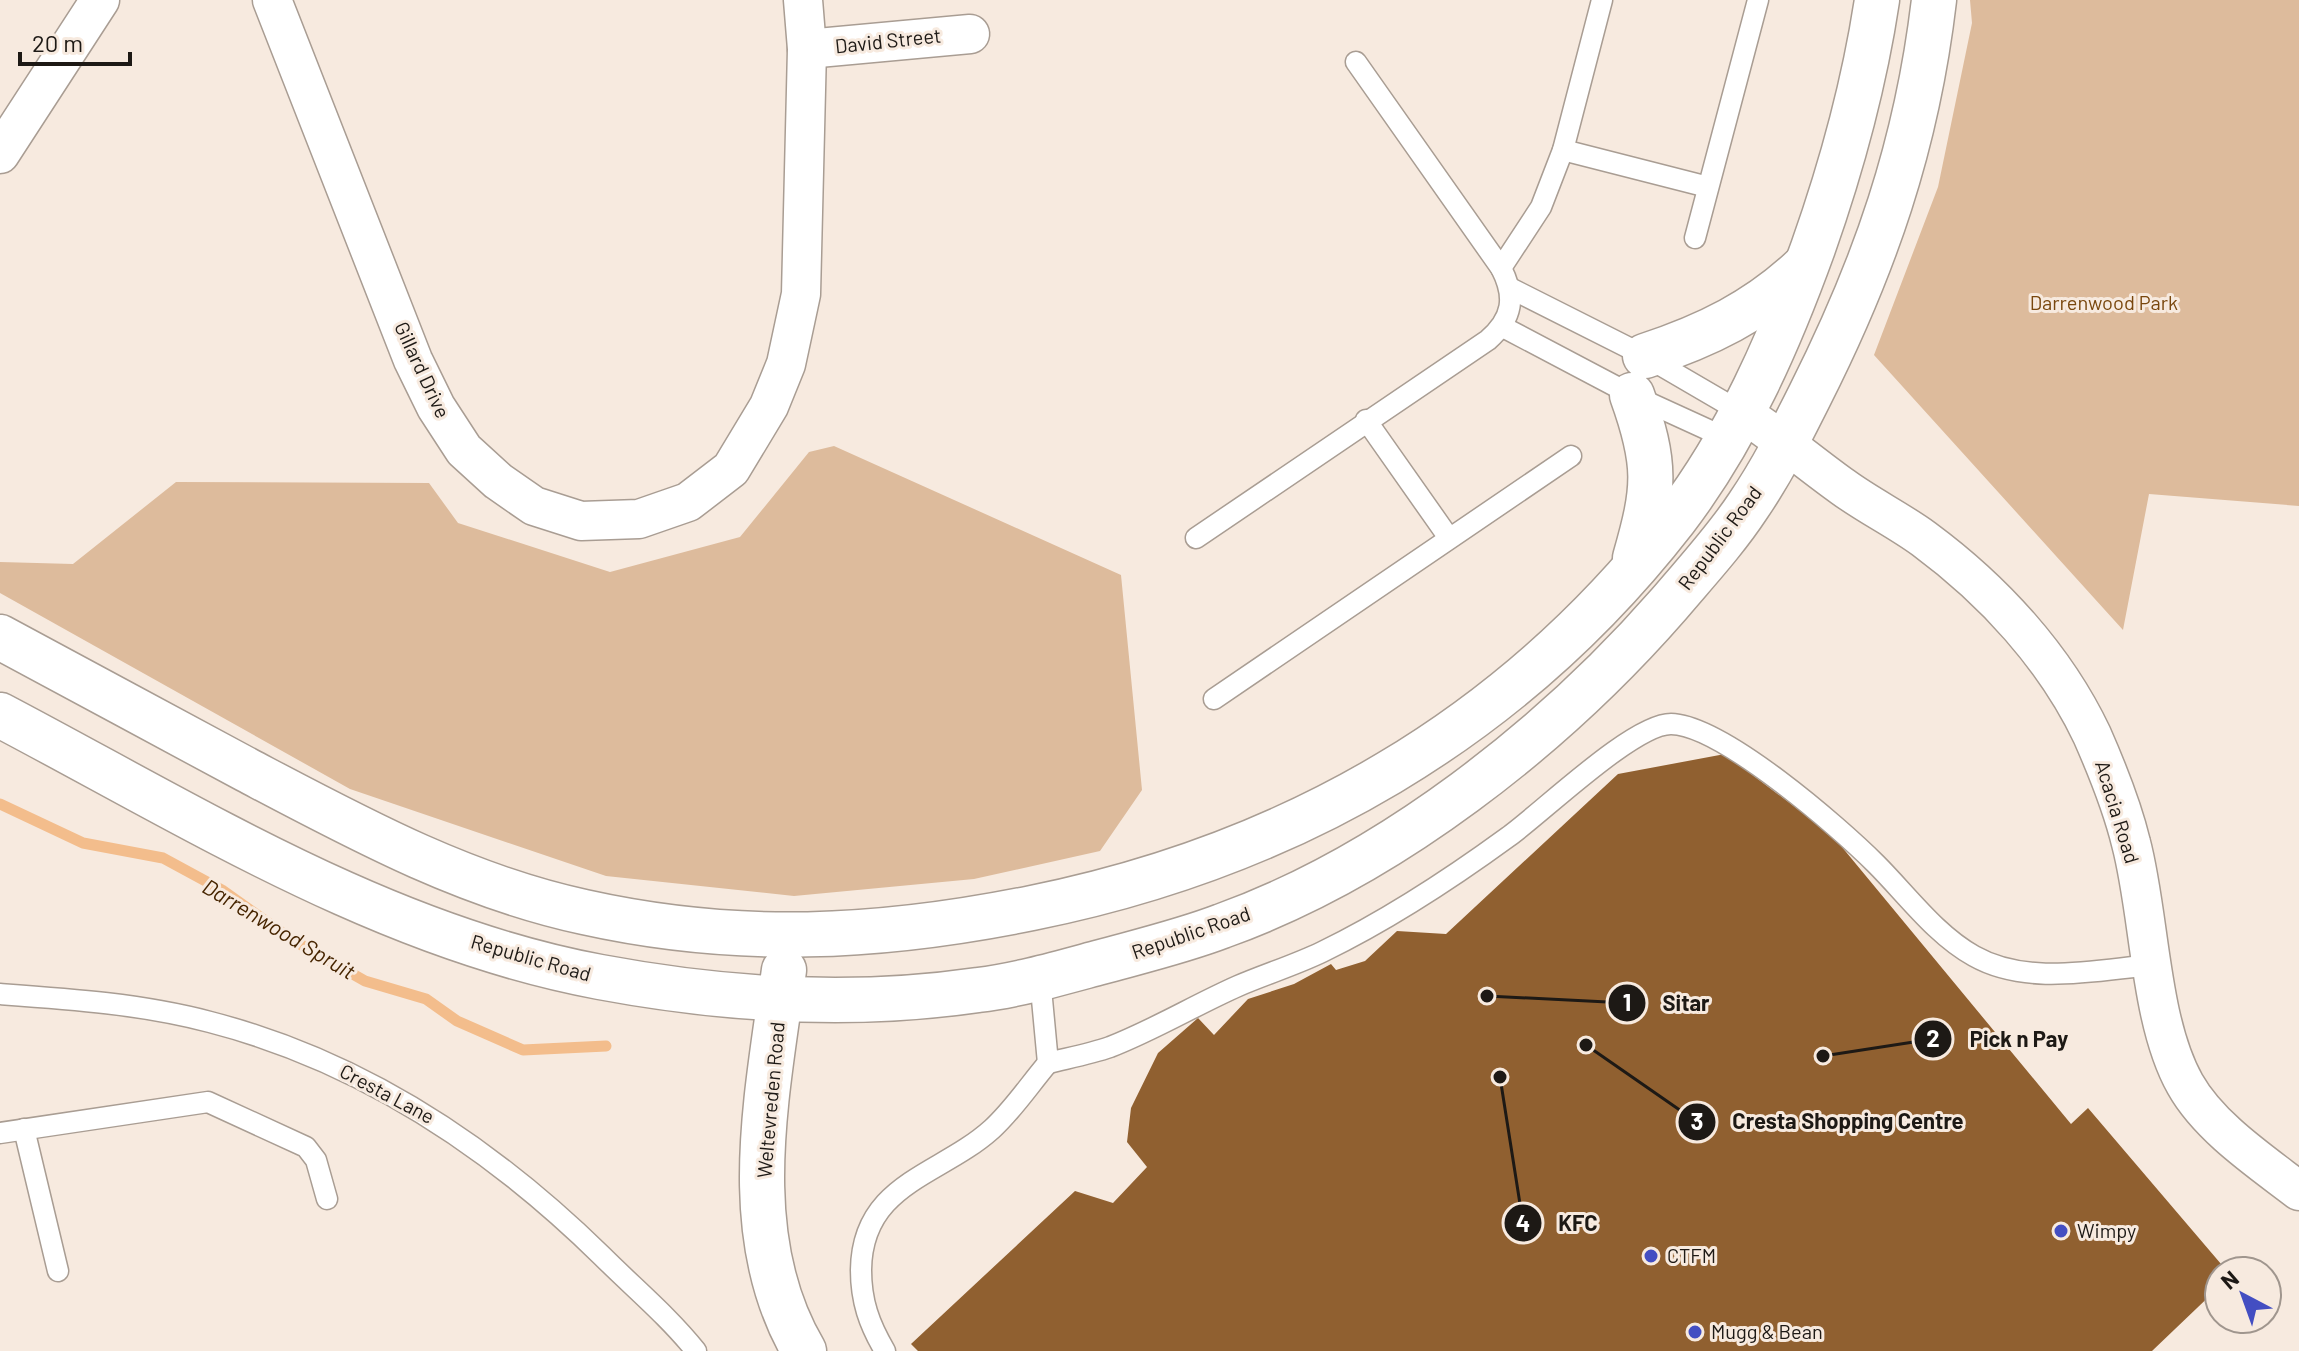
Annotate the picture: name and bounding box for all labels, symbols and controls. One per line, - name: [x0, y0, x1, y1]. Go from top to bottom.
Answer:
- scale bar: [20, 16, 130, 66]
- street label: David Street: [834, 23, 942, 58]
- text: 20 m: [32, 28, 83, 57]
- park label: Darrenwood Park: [2030, 290, 2178, 314]
- street label: Gillard Drive: [390, 318, 456, 422]
- street label: Republic Road: [1672, 481, 1766, 594]
- street label: Acacia Road: [2091, 757, 2145, 866]
- water label: Darrenwood Spruit: [198, 872, 361, 984]
- street label: Republic Road: [1128, 901, 1253, 964]
- street label: Republic Road: [468, 928, 594, 986]
- callout: Sitar: [1607, 980, 1726, 1026]
- text: 1: [1623, 987, 1631, 1016]
- text: Sitar: [1662, 989, 1710, 1015]
- callout: Pick n Pay: [1913, 1016, 2084, 1062]
- street label: Weltevreden Road: [751, 1021, 789, 1179]
- text: 2: [1926, 1023, 1940, 1052]
- text: Pick n Pay: [1970, 1025, 2068, 1051]
- street label: Cresta Lane: [336, 1058, 439, 1128]
- callout: Cresta Shopping Centre: [1677, 1099, 1980, 1145]
- text: 3: [1691, 1106, 1703, 1135]
- text: Cresta Shopping Centre: [1732, 1107, 1964, 1133]
- callout: KFC: [1503, 1200, 1614, 1246]
- text: 4: [1516, 1208, 1530, 1237]
- text: KFC: [1558, 1209, 1598, 1235]
- place label: Wimpy: [2077, 1218, 2136, 1242]
- marker: Wimpy: [2052, 1222, 2070, 1240]
- place label: CTFM: [1667, 1243, 1716, 1267]
- marker: CTFM: [1642, 1247, 1660, 1265]
- north arrow: [2203, 1255, 2283, 1335]
- text: N: [2215, 1265, 2243, 1294]
- place label: Mugg & Bean: [1711, 1319, 1823, 1343]
- marker: Mugg & Bean: [1686, 1323, 1704, 1341]

